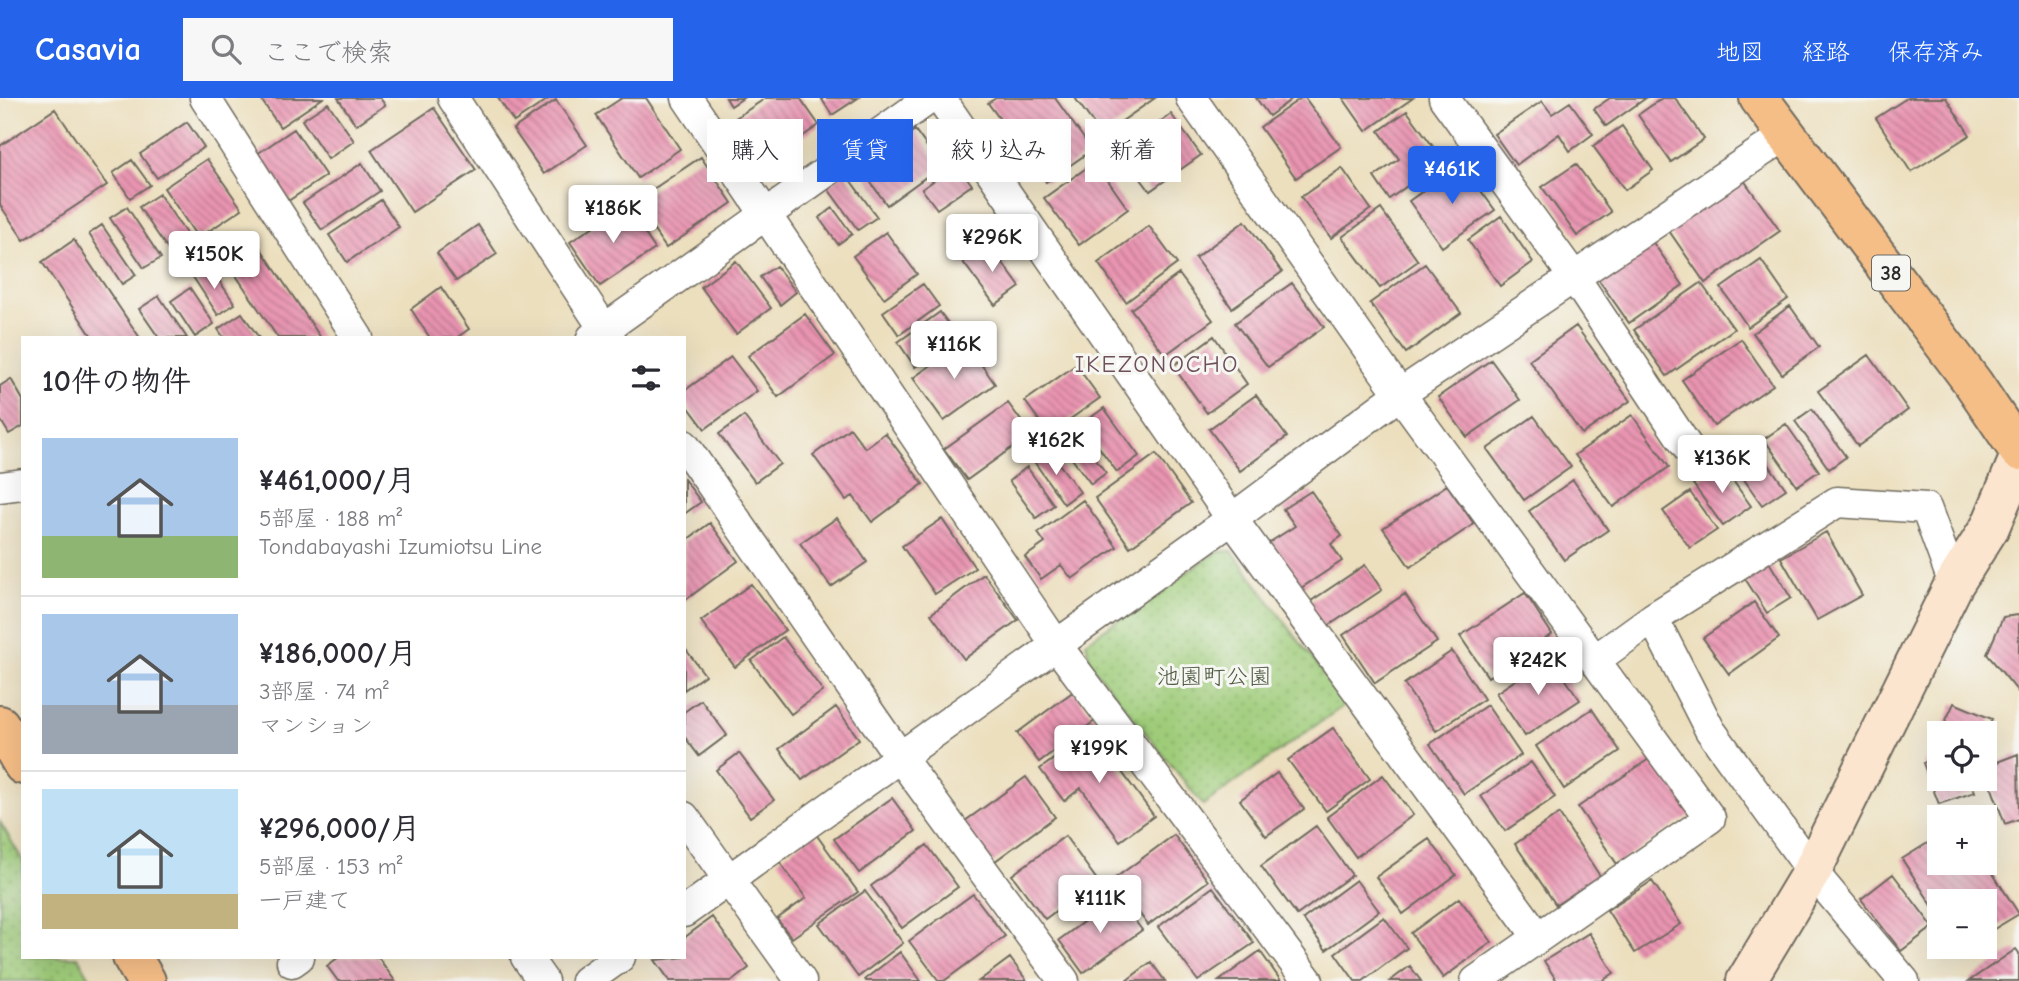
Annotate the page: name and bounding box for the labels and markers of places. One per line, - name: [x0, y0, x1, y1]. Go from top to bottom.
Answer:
- pin: ¥461K: [1403, 146, 1501, 206]
- pin: ¥186K: [564, 186, 662, 245]
- pin: ¥296K: [943, 214, 1041, 274]
- pin: ¥150K: [165, 232, 263, 291]
- pin: ¥116K: [905, 322, 1003, 381]
- pin: ¥162K: [1007, 418, 1105, 477]
- pin: ¥136K: [1673, 436, 1771, 495]
- pin: ¥242K: [1489, 638, 1587, 697]
- pin: ¥199K: [1050, 726, 1148, 785]
- pin: ¥111K: [1051, 876, 1149, 935]

